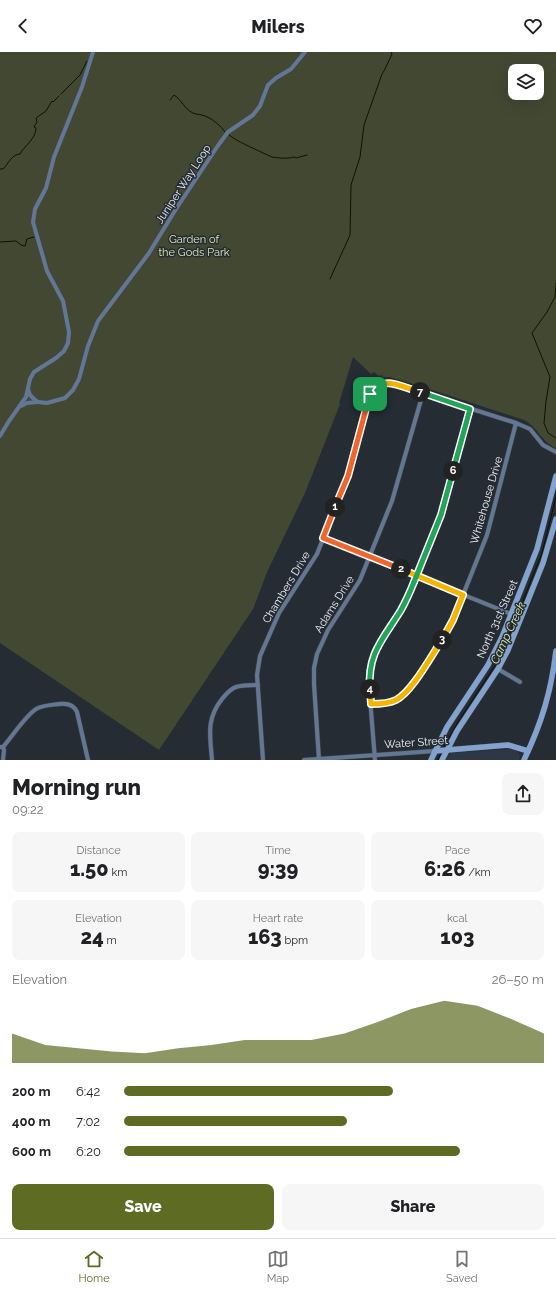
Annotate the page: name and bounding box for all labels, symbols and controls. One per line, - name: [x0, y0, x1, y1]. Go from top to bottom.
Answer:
- icon: back: [12, 15, 34, 37]
- icon: heart: [522, 15, 544, 37]
- text: Milers: [251, 16, 305, 37]
- map controls: [508, 64, 544, 100]
- button: layers: [508, 64, 544, 100]
- street label: Juniper Way Loop: [153, 142, 214, 226]
- park label: Garden of the Gods Park: [158, 233, 230, 259]
- pin: [353, 377, 387, 411]
- pin: 7: [410, 382, 430, 402]
- icon: arrive: [359, 383, 381, 405]
- text: 7: [417, 385, 423, 398]
- street label: Whitehouse Drive: [468, 454, 505, 546]
- pin: 6: [443, 461, 463, 481]
- text: 6: [450, 464, 456, 477]
- pin: 1: [325, 497, 345, 517]
- text: 1: [332, 500, 338, 513]
- street label: Chambers Drive: [260, 549, 313, 626]
- pin: 2: [391, 559, 411, 579]
- text: 2: [398, 562, 404, 575]
- street label: Adams Drive: [312, 573, 357, 635]
- street label: North 31st Street: [474, 578, 521, 660]
- water label: Camp Creek: [488, 599, 529, 666]
- pin: 3: [432, 630, 452, 650]
- text: 3: [439, 633, 445, 646]
- pin: 4: [360, 679, 380, 699]
- text: 4: [367, 682, 373, 695]
- street label: Water Street: [384, 734, 449, 751]
- button: share: [502, 773, 544, 815]
- text: Morning run: [12, 774, 141, 800]
- text: 09:22: [12, 802, 44, 817]
- text: Distance: [77, 844, 121, 857]
- text: Time: [265, 844, 291, 857]
- text: Pace: [445, 844, 470, 857]
- text: 1.50: [70, 857, 109, 881]
- text: 9:39: [258, 857, 298, 881]
- text: 6:26: [424, 857, 465, 881]
- text: km: [109, 866, 127, 879]
- text: /km: [465, 866, 491, 879]
- text: Elevation: [75, 912, 122, 925]
- text: Heart rate: [253, 912, 303, 925]
- text: kcal: [447, 912, 468, 925]
- text: 24: [81, 925, 104, 949]
- text: 163: [248, 925, 282, 949]
- text: 103: [440, 925, 474, 949]
- text: m: [104, 934, 117, 947]
- text: bpm: [282, 934, 308, 947]
- text: Elevation: [12, 972, 67, 987]
- text: 26–50 m: [492, 972, 544, 987]
- text: 200 m: [12, 1084, 51, 1099]
- text: 6:42: [76, 1084, 100, 1099]
- text: 400 m: [12, 1114, 51, 1129]
- text: 7:02: [76, 1114, 100, 1129]
- text: 600 m: [12, 1144, 51, 1159]
- text: 6:20: [76, 1144, 101, 1159]
- button: Save: [12, 1184, 274, 1230]
- button: Share: [282, 1184, 544, 1230]
- tab: Home: [79, 1248, 110, 1285]
- tab: Map: [267, 1248, 289, 1285]
- tab: Saved: [446, 1248, 477, 1285]

